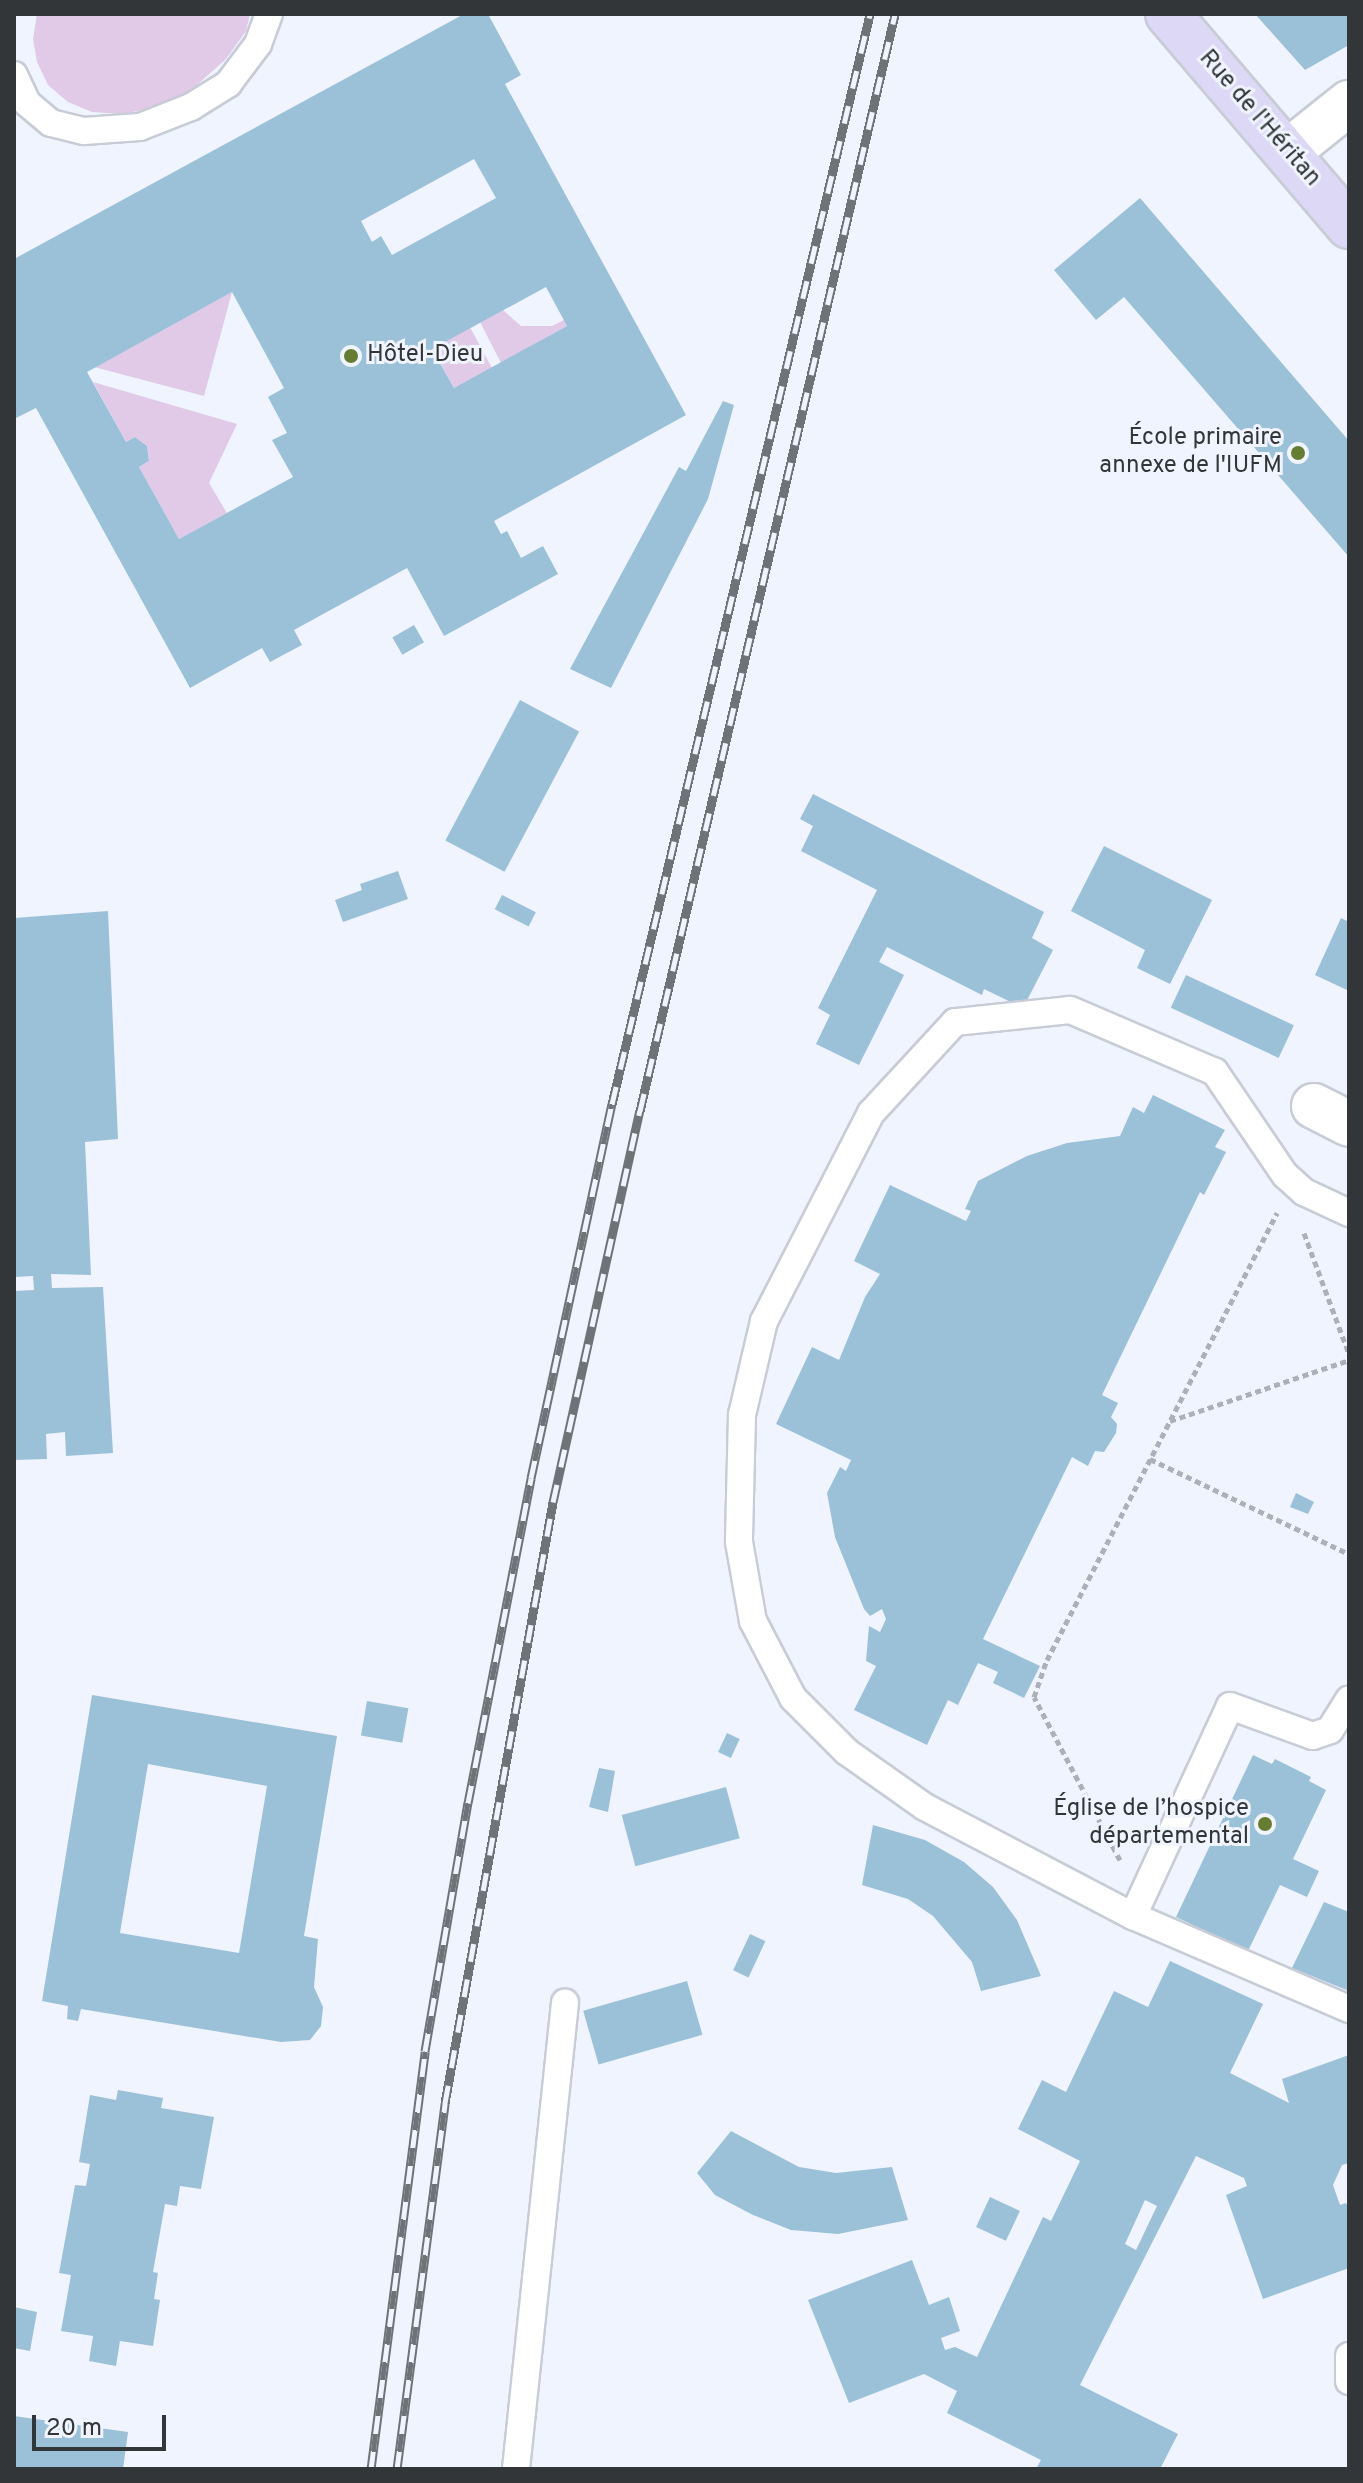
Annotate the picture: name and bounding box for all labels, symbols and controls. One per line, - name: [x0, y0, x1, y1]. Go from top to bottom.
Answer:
- street label: Rue de l'Héritan: [1192, 45, 1326, 193]
- place label: Hôtel-Dieu: [367, 342, 483, 370]
- marker: Hôtel-Dieu: [342, 347, 360, 365]
- place label: École primaire annexe de l'IUFM: [1099, 425, 1282, 481]
- marker: École primaire annexe de l'IUFM: [1289, 444, 1307, 462]
- place label: Église de l’hospice départemental: [1053, 1796, 1249, 1852]
- marker: Église de l’hospice départemental: [1256, 1815, 1274, 1833]
- scale bar: [36, 2399, 170, 2449]
- text: 20 m: [46, 2414, 102, 2444]

